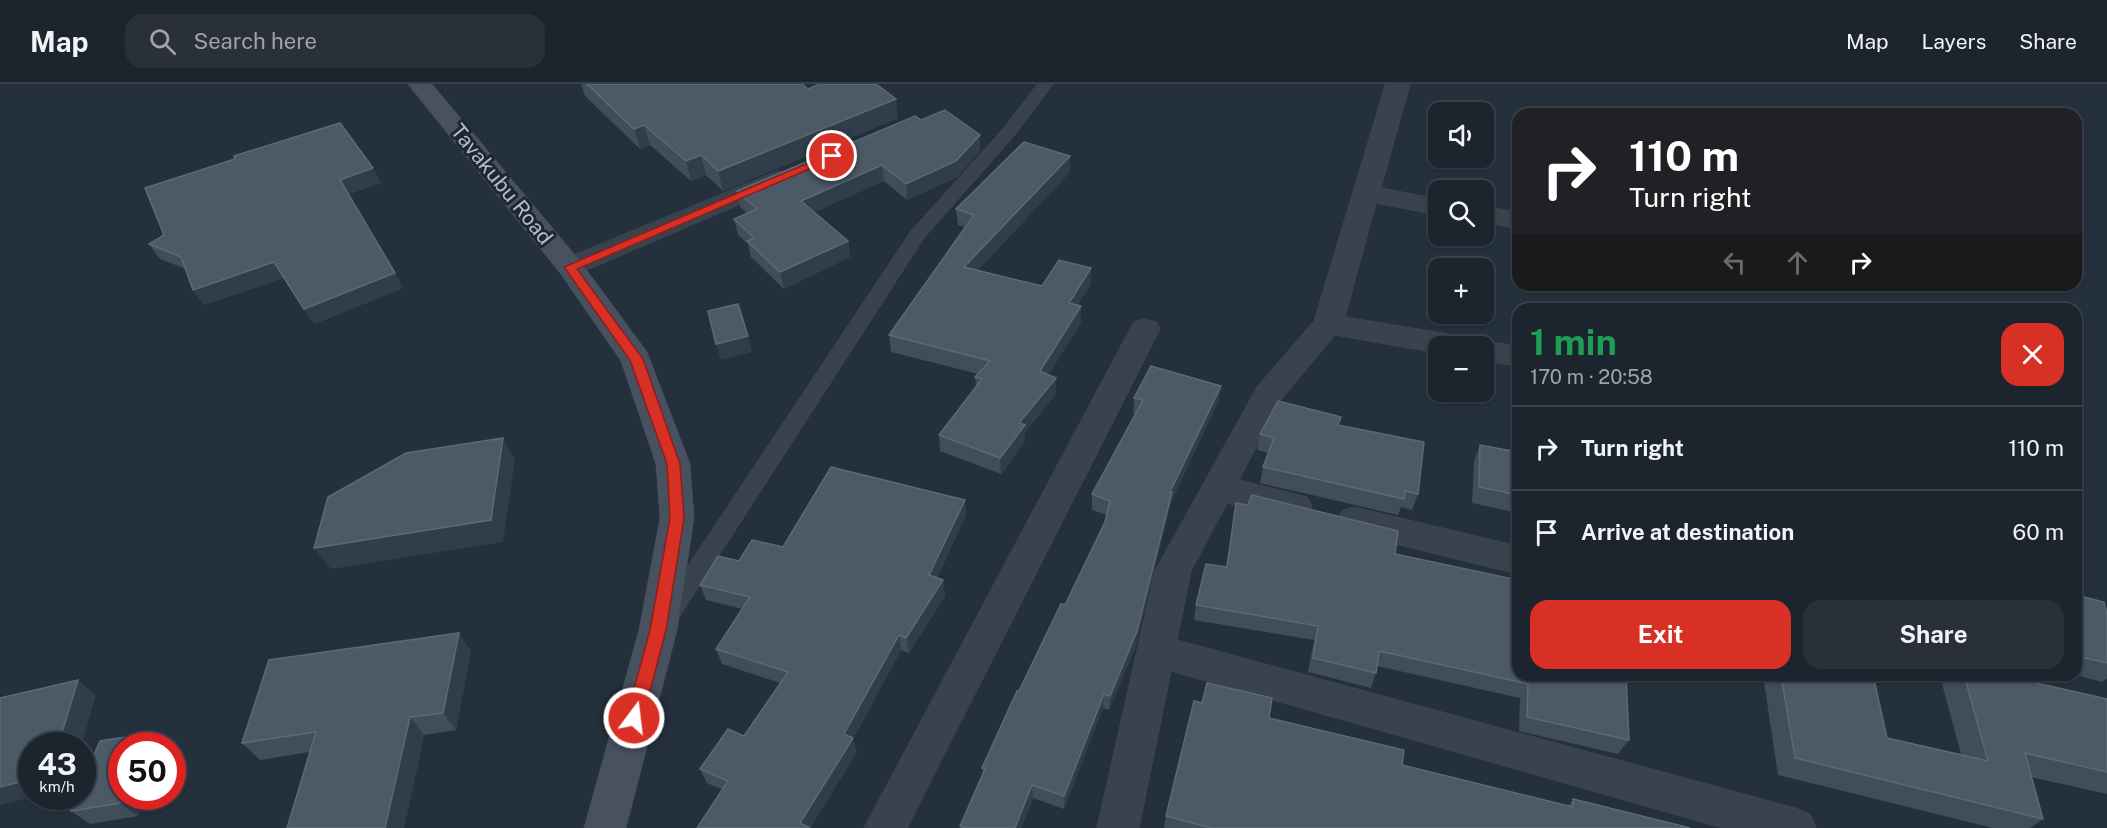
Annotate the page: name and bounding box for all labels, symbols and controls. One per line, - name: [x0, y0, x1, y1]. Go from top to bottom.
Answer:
- search box: [125, 14, 545, 68]
- text: Map: [30, 25, 89, 58]
- icon: search: [146, 25, 179, 58]
- text: Search here: [194, 28, 317, 54]
- text: Map: [1846, 29, 1889, 54]
- text: Layers: [1922, 29, 1986, 54]
- text: Share: [2019, 29, 2077, 54]
- map controls: [1428, 102, 1494, 402]
- button: sound: [1428, 102, 1494, 168]
- street label: Tavakubu Road: [446, 119, 558, 249]
- pin: [806, 130, 857, 181]
- text: 110 m: [1629, 131, 1739, 180]
- icon: right: [1530, 132, 1608, 210]
- icon: arrive: [815, 139, 848, 172]
- button: search: [1428, 180, 1494, 246]
- text: Turn right: [1629, 181, 1752, 213]
- icon: left: [1718, 246, 1751, 279]
- icon: ahead: [1781, 246, 1814, 279]
- icon: right: [1844, 246, 1877, 279]
- button: +: [1428, 258, 1494, 324]
- text: 1 min: [1530, 321, 1617, 363]
- button: close: [2001, 323, 2064, 386]
- button: −: [1428, 336, 1494, 402]
- text: 170 m · 20:58: [1530, 365, 1653, 389]
- icon: right: [1530, 432, 1563, 465]
- text: Turn right: [1581, 435, 1684, 461]
- text: 110 m: [2008, 435, 2064, 461]
- icon: arrive: [1530, 516, 1563, 549]
- text: Arrive at destination: [1581, 519, 1794, 545]
- text: 60 m: [2013, 519, 2064, 545]
- button: Exit: [1530, 600, 1791, 669]
- button: Share: [1803, 600, 2064, 669]
- position arrow: [602, 686, 666, 750]
- speed limit sign: 50: [108, 732, 186, 810]
- text: 43: [37, 746, 77, 782]
- text: km/h: [39, 778, 75, 795]

